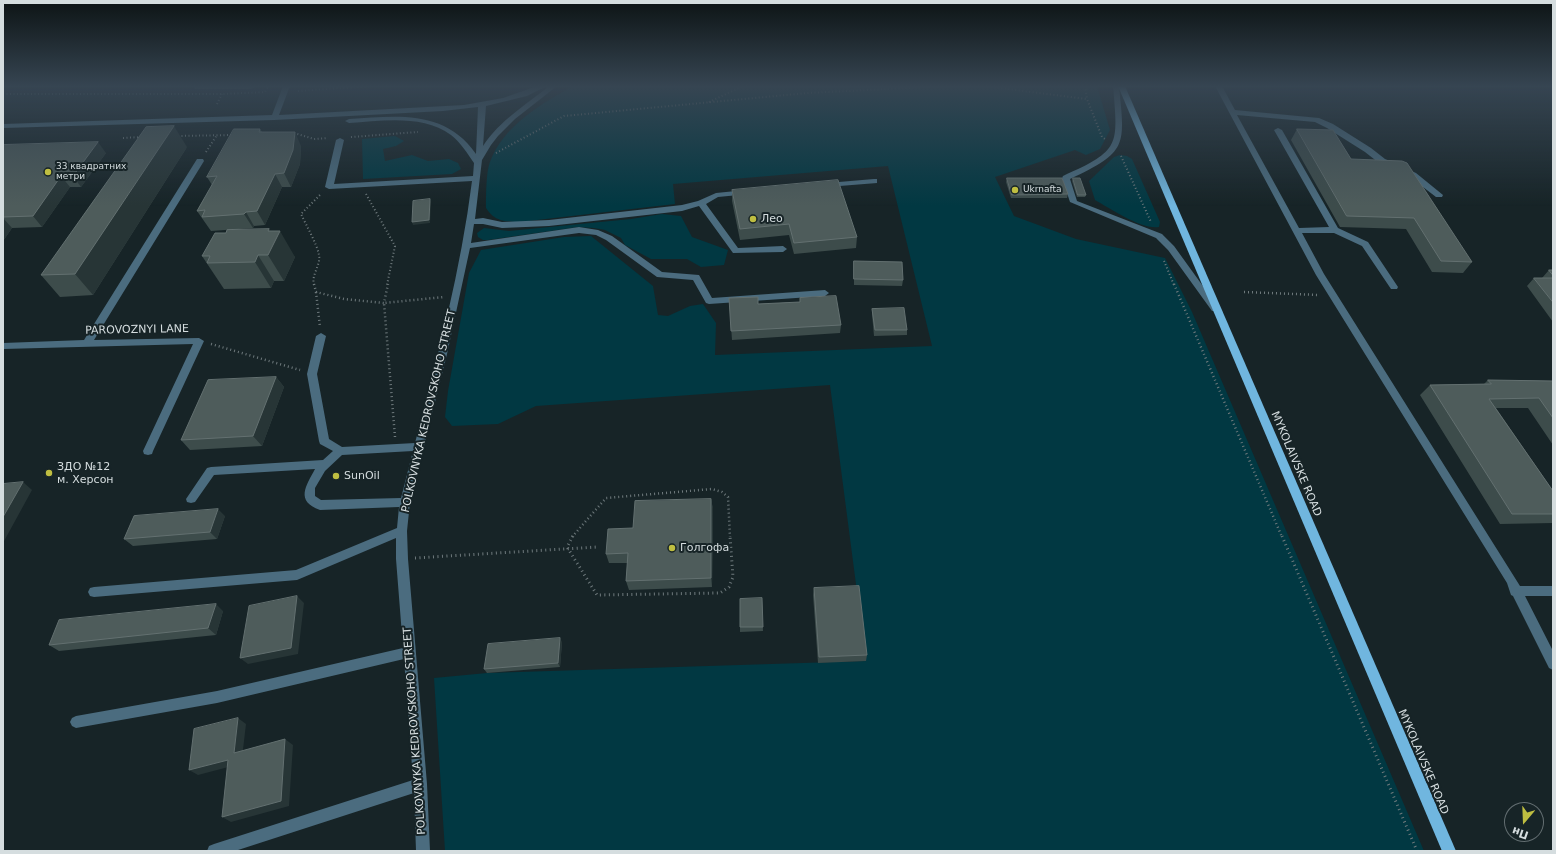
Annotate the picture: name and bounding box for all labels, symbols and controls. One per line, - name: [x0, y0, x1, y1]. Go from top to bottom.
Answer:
- place label: 33 квадратних метри: [56, 162, 126, 183]
- marker: 33 квадратних метри: [43, 167, 53, 177]
- marker: Ukrnafta: [1010, 185, 1020, 195]
- place label: Ukrnafta: [1023, 185, 1062, 195]
- place label: Лео: [761, 212, 783, 226]
- marker: Лео: [748, 214, 758, 224]
- street label: POLKOVNYKA KEDROVSKOHO STREET: [399, 308, 459, 514]
- street label: PAROVOZNYI LANE: [85, 322, 189, 338]
- street label: MYKOLAIVSKE ROAD: [1268, 409, 1324, 519]
- place label: ЗДО №12 м. Херсон: [57, 460, 114, 486]
- marker: ЗДО №12 м. Херсон: [44, 468, 54, 478]
- place label: SunOil: [344, 469, 380, 483]
- marker: SunOil: [331, 471, 341, 481]
- place label: Голгофа: [680, 541, 729, 555]
- marker: Голгофа: [667, 543, 677, 553]
- street label: POLKOVNYKA KEDROVSKOHO STREET: [401, 627, 429, 835]
- street label: MYKOLAIVSKE ROAD: [1395, 707, 1451, 817]
- north arrow: [1504, 802, 1544, 842]
- text: Пн: [1510, 824, 1530, 842]

